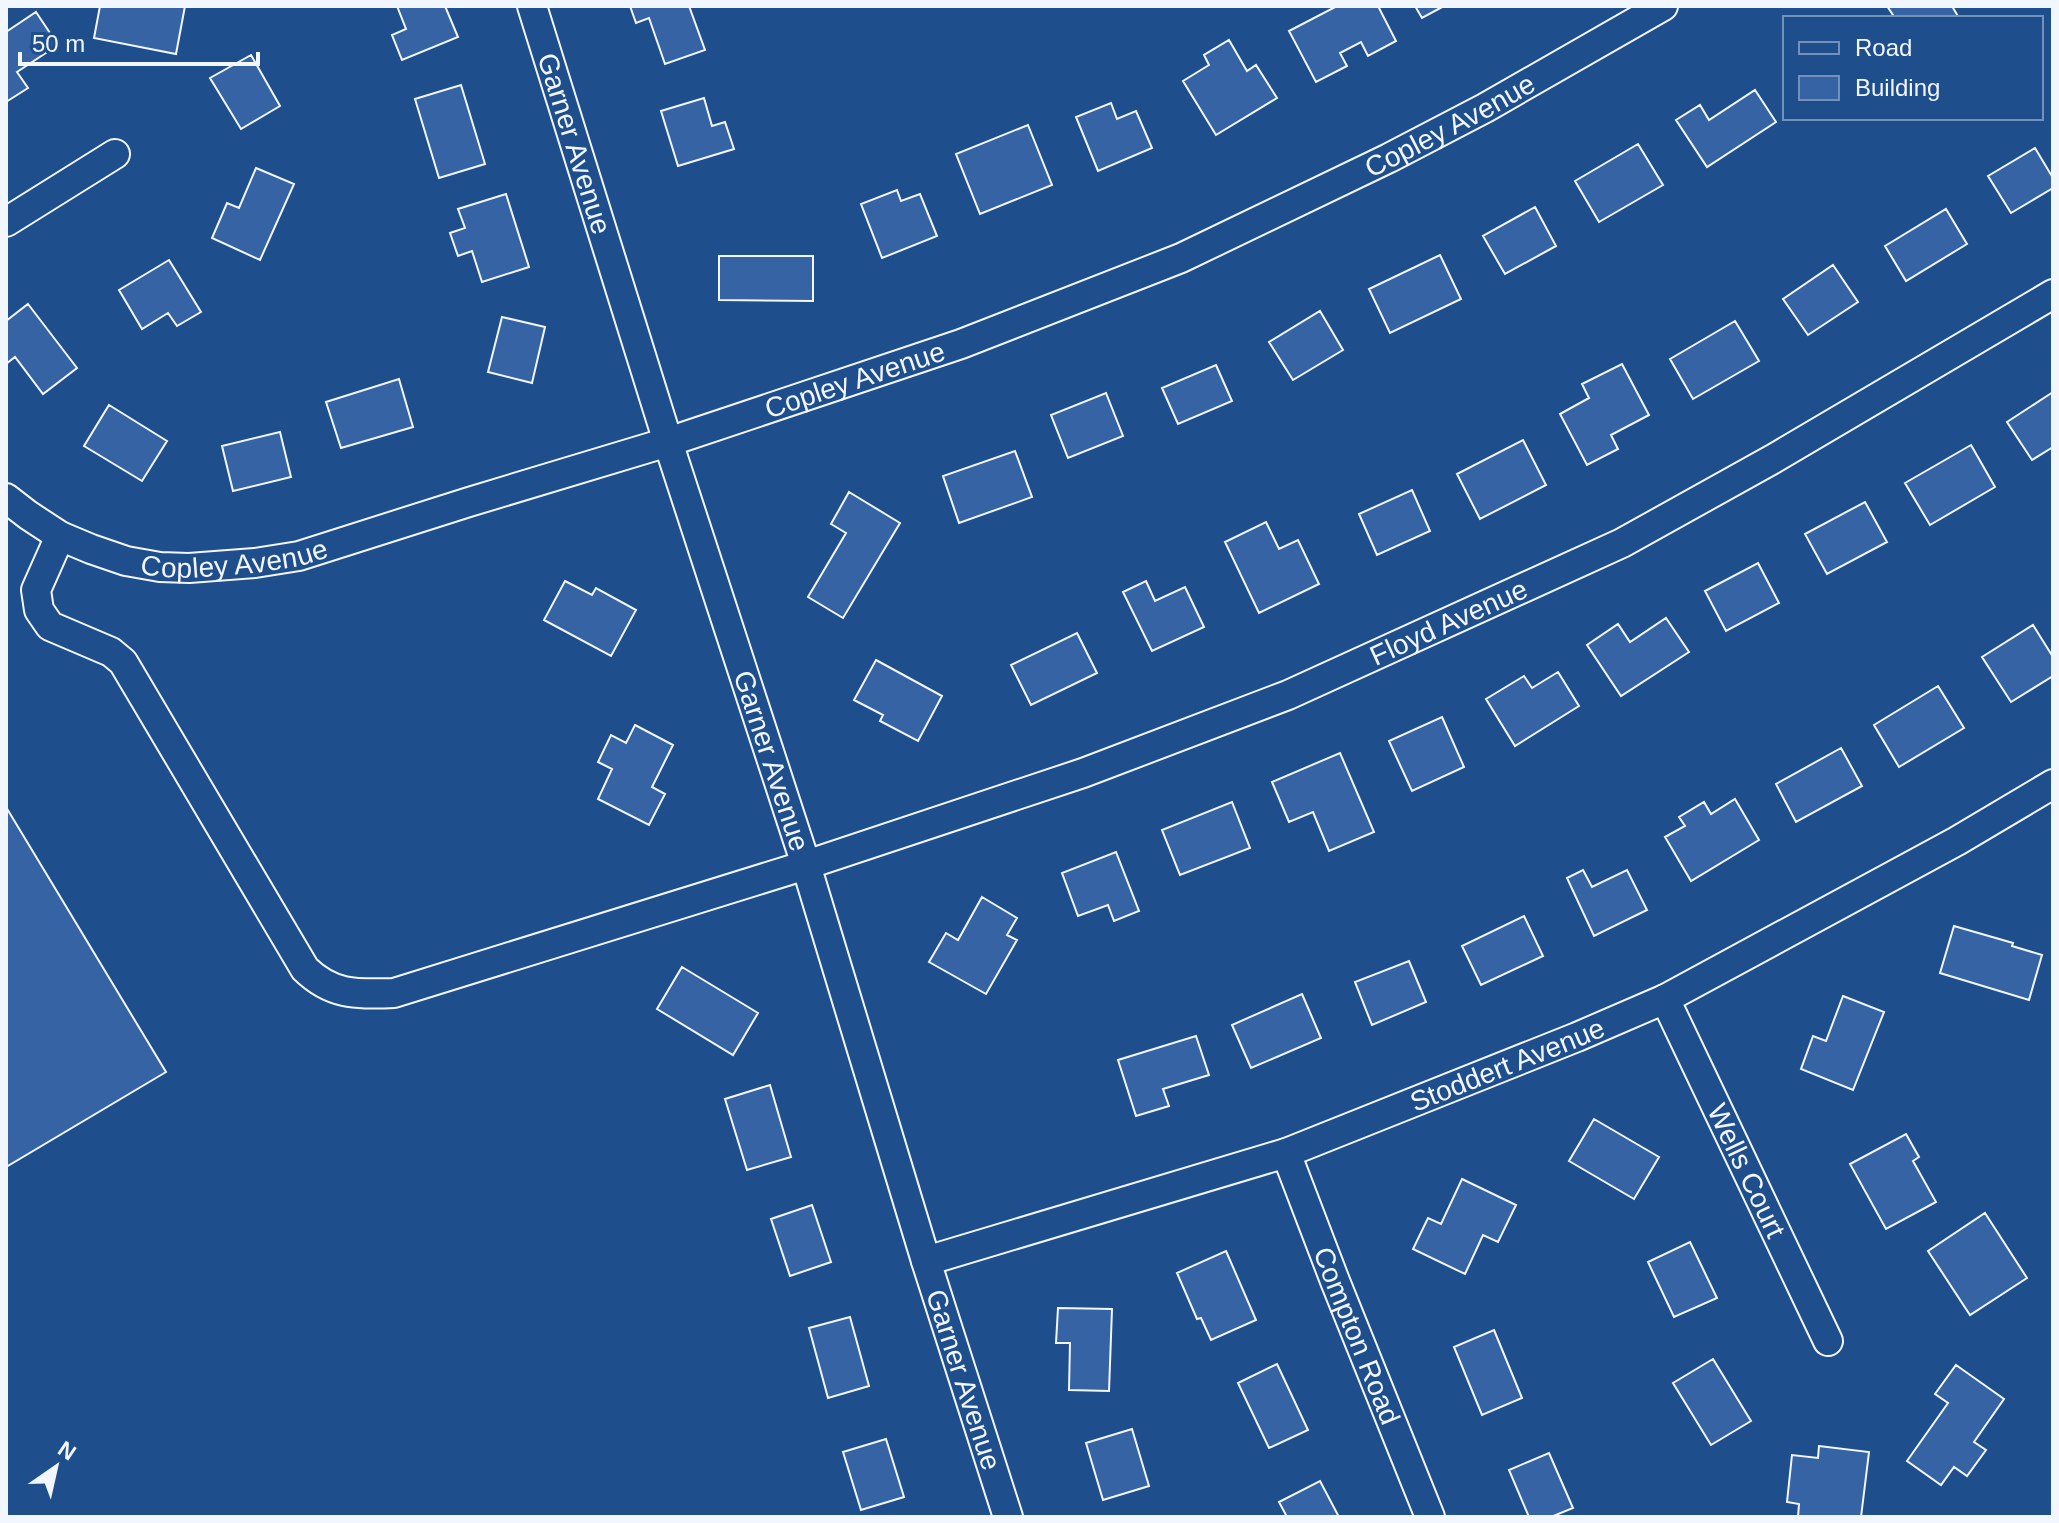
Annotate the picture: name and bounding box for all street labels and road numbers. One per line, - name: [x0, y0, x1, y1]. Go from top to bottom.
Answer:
- street label: Garner Avenue: [532, 49, 617, 238]
- street label: Copley Avenue: [1360, 68, 1540, 183]
- street label: Copley Avenue: [761, 336, 949, 425]
- street label: Copley Avenue: [138, 533, 331, 584]
- street label: Floyd Avenue: [1365, 573, 1532, 672]
- street label: Garner Avenue: [728, 667, 815, 855]
- street label: Stoddert Avenue: [1406, 1012, 1609, 1118]
- street label: Wells Court: [1701, 1099, 1791, 1243]
- street label: Compton Road: [1307, 1243, 1406, 1429]
- street label: Garner Avenue: [920, 1286, 1007, 1474]

